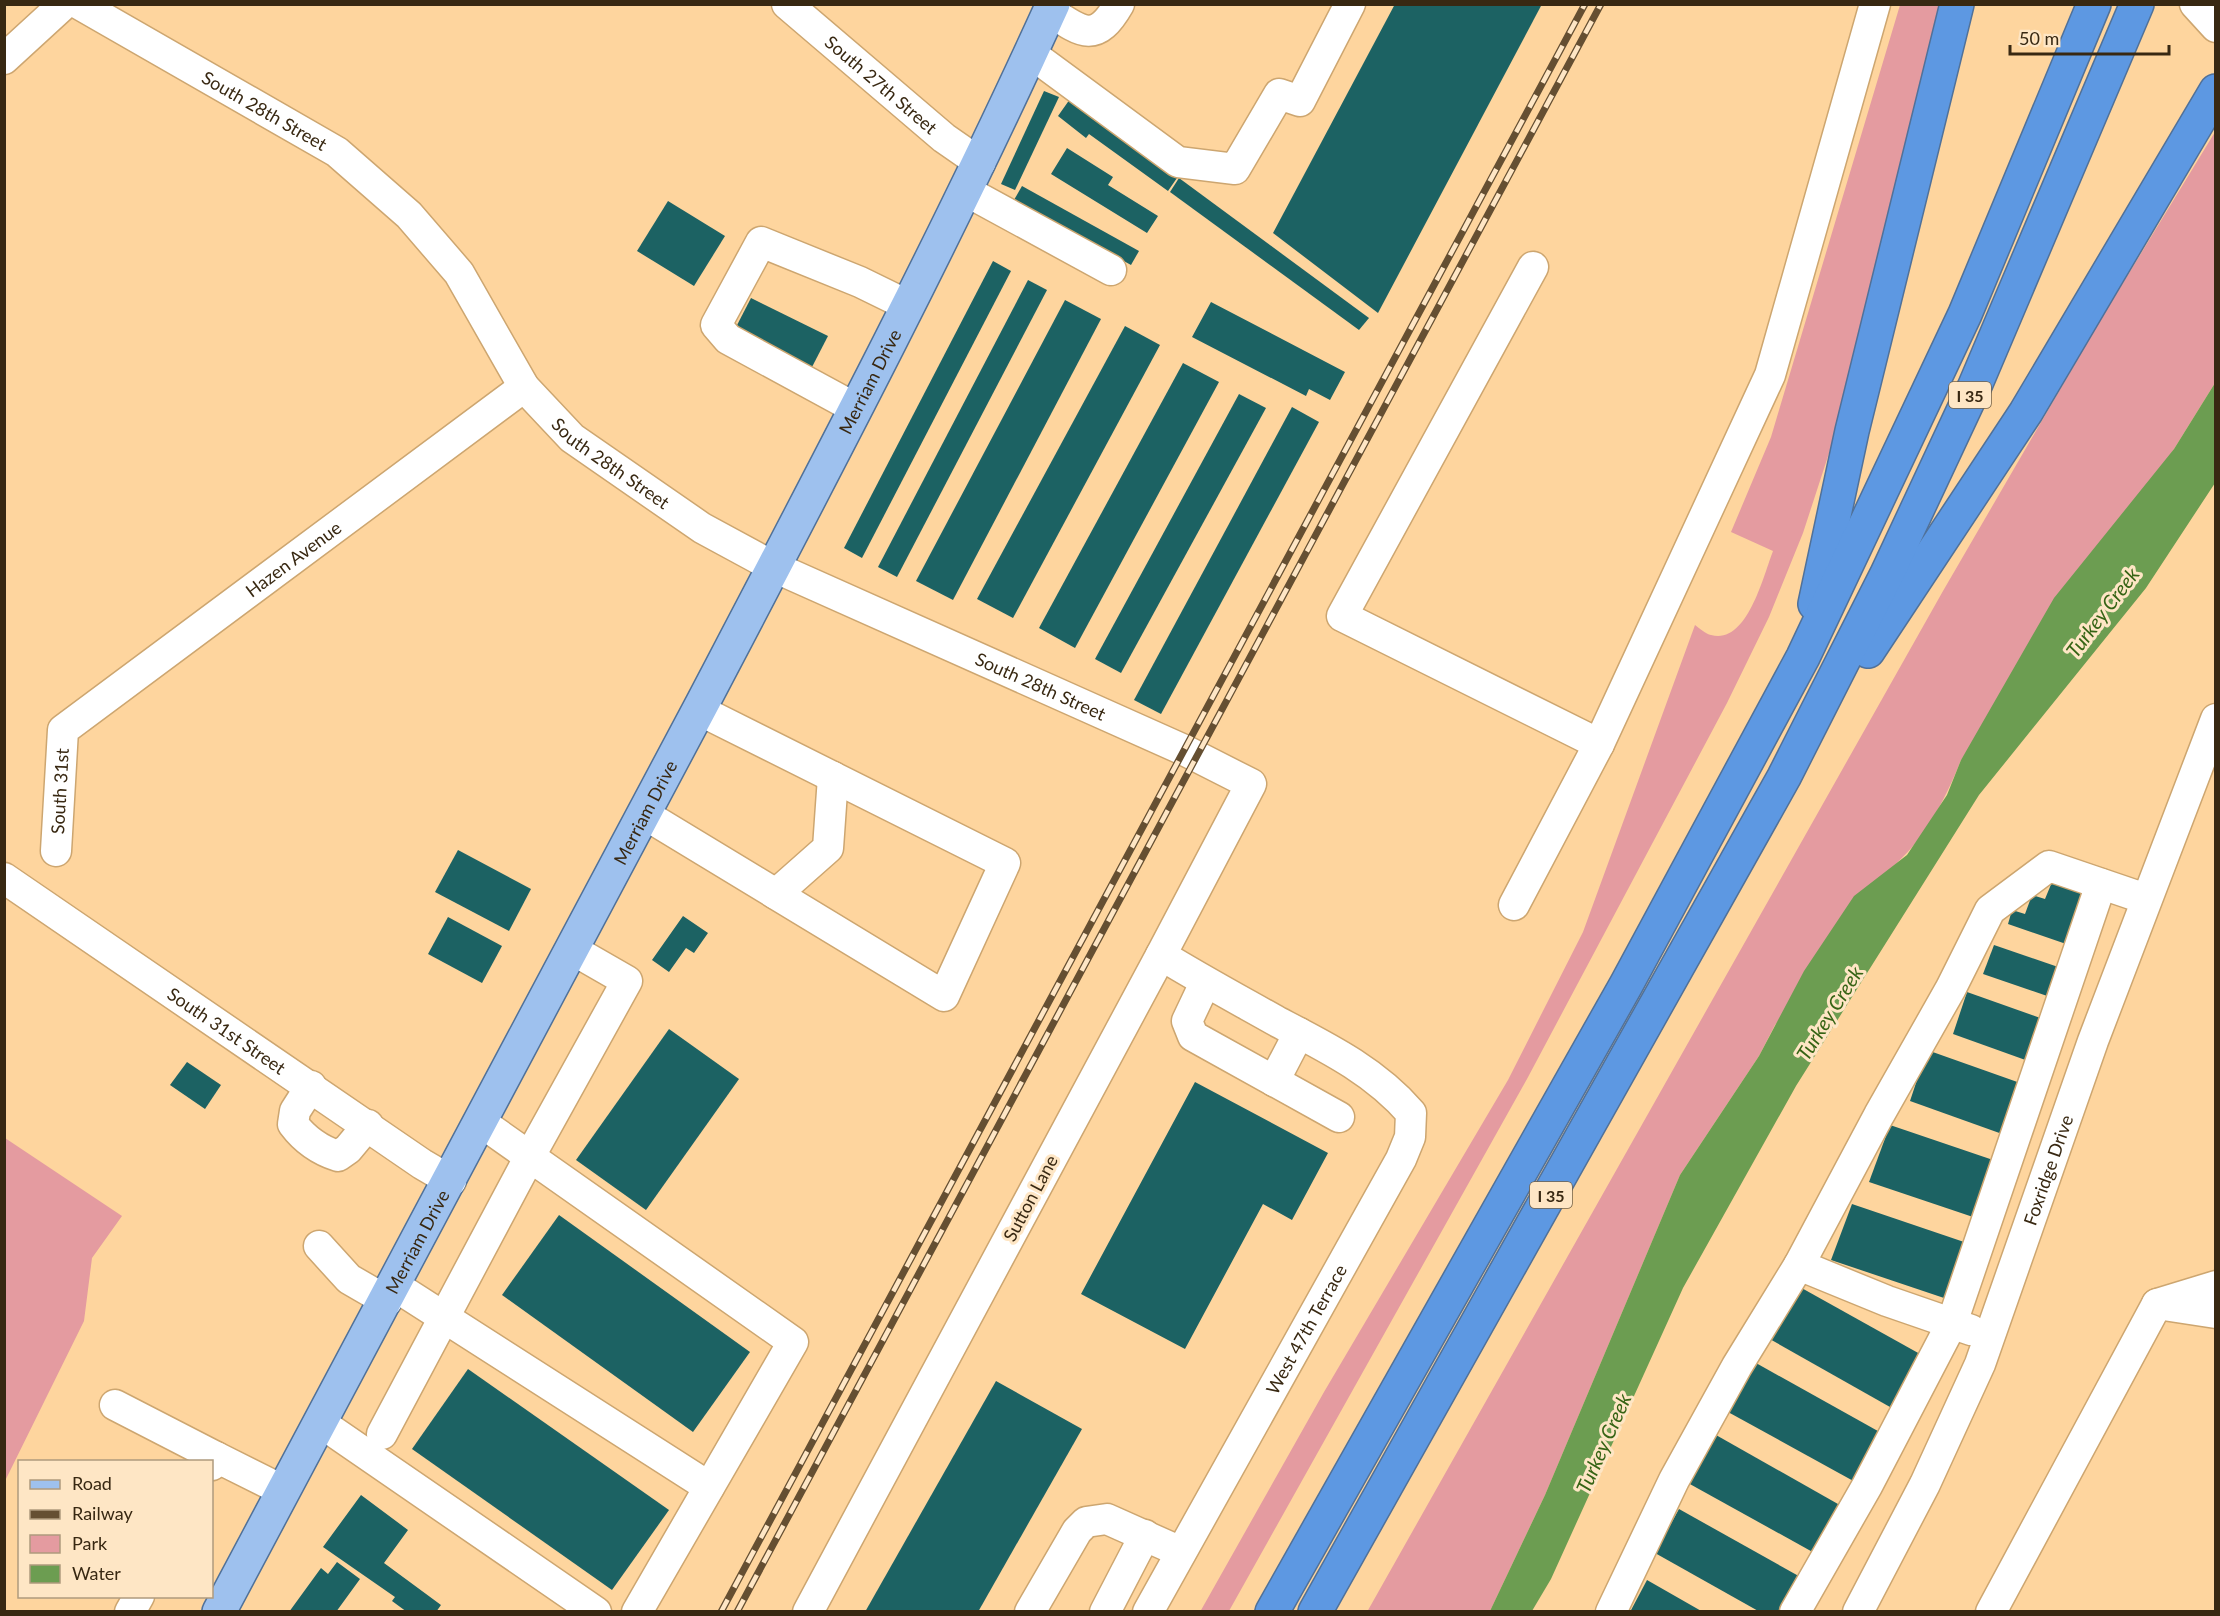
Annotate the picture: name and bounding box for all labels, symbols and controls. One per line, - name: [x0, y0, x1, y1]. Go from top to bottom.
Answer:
- scale bar: [2010, 18, 2169, 56]
- text: 50 m: [2019, 27, 2059, 49]
- street label: South 27th Street: [821, 31, 942, 139]
- street label: South 28th Street: [198, 66, 332, 155]
- street label: Merriam Drive: [834, 325, 906, 438]
- road number: I 35: [1949, 382, 1991, 408]
- street label: South 28th Street: [547, 413, 674, 514]
- street label: Hazen Avenue: [241, 516, 345, 602]
- water label: Turkey Creek: [2060, 562, 2144, 662]
- street label: South 28th Street: [972, 647, 1110, 725]
- street label: South 31st: [46, 747, 73, 835]
- street label: Merriam Drive: [608, 756, 681, 868]
- water label: Turkey Creek: [1791, 961, 1868, 1064]
- street label: South 31st Street: [164, 982, 291, 1079]
- street label: Foxridge Drive: [2018, 1112, 2077, 1228]
- street label: Sutton Lane: [998, 1151, 1062, 1245]
- road number: I 35: [1530, 1182, 1572, 1208]
- street label: Merriam Drive: [380, 1186, 454, 1297]
- street label: West 47th Terrace: [1261, 1260, 1351, 1398]
- water label: Turkey Creek: [1570, 1389, 1636, 1496]
- legend: [18, 1460, 213, 1598]
- text: Road: [72, 1472, 112, 1494]
- text: Railway: [72, 1502, 133, 1524]
- text: Park: [72, 1532, 108, 1554]
- text: Water: [72, 1562, 121, 1584]

